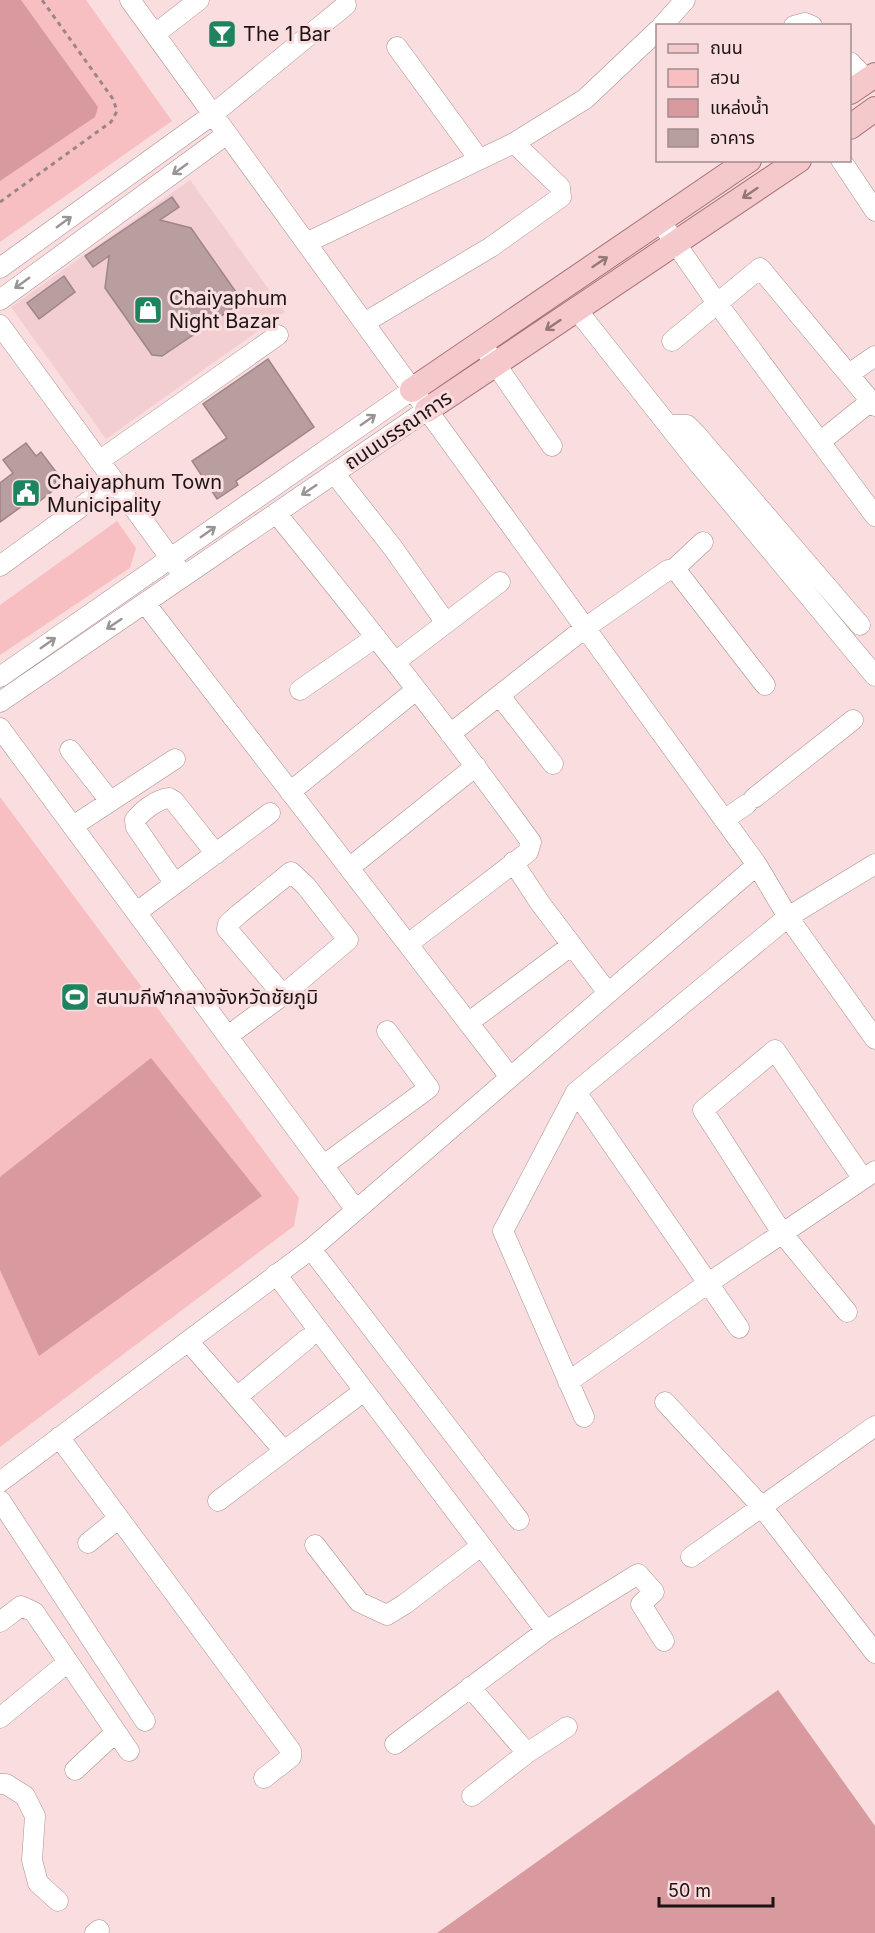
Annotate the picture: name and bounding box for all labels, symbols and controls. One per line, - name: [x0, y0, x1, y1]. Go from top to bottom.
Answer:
- bar icon: The 1 Bar: [206, 18, 238, 50]
- place label: The 1 Bar: [243, 22, 331, 46]
- legend: [656, 24, 851, 162]
- text: ถนน: [710, 37, 743, 58]
- text: สวน: [710, 67, 740, 88]
- text: แหล่งน้ำ: [710, 95, 769, 118]
- text: อาคาร: [710, 127, 755, 148]
- one-way arrow: [172, 162, 188, 175]
- one-way arrow: [743, 187, 759, 199]
- one-way arrow: [56, 216, 72, 228]
- one-way arrow: [591, 256, 608, 269]
- one-way arrow: [15, 277, 31, 290]
- place label: Chaiyaphum Night Bazar: [169, 286, 287, 333]
- shop icon: Chaiyaphum Night Bazar: [132, 294, 164, 326]
- one-way arrow: [546, 319, 562, 331]
- street label: ถนนบรรณาการ: [340, 385, 456, 475]
- one-way arrow: [360, 414, 377, 427]
- place label: Chaiyaphum Town Municipality: [47, 470, 222, 517]
- public building icon: Chaiyaphum Town Municipality: [10, 477, 42, 509]
- one-way arrow: [302, 484, 318, 496]
- one-way arrow: [200, 526, 216, 538]
- one-way arrow: [106, 618, 122, 630]
- one-way arrow: [39, 637, 56, 649]
- sports icon: สนามกีฬากลางจังหวัดชัยภูมิ: [59, 981, 91, 1013]
- place label: สนามกีฬากลางจังหวัดชัยภูมิ: [96, 985, 318, 1010]
- scale bar: [659, 1870, 773, 1908]
- text: 50 m: [668, 1880, 711, 1901]

